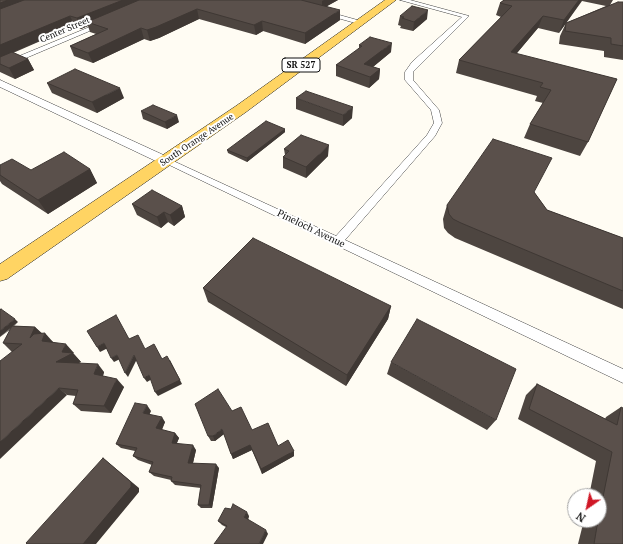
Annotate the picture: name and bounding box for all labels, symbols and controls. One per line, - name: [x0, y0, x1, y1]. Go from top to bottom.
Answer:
- street label: Center Street: [39, 15, 91, 45]
- road number: SR 527: [282, 58, 320, 72]
- street label: South Orange Avenue: [158, 111, 236, 169]
- street label: Pineloch Avenue: [275, 207, 347, 251]
- north arrow: [567, 488, 607, 528]
- text: N: [573, 509, 588, 525]

